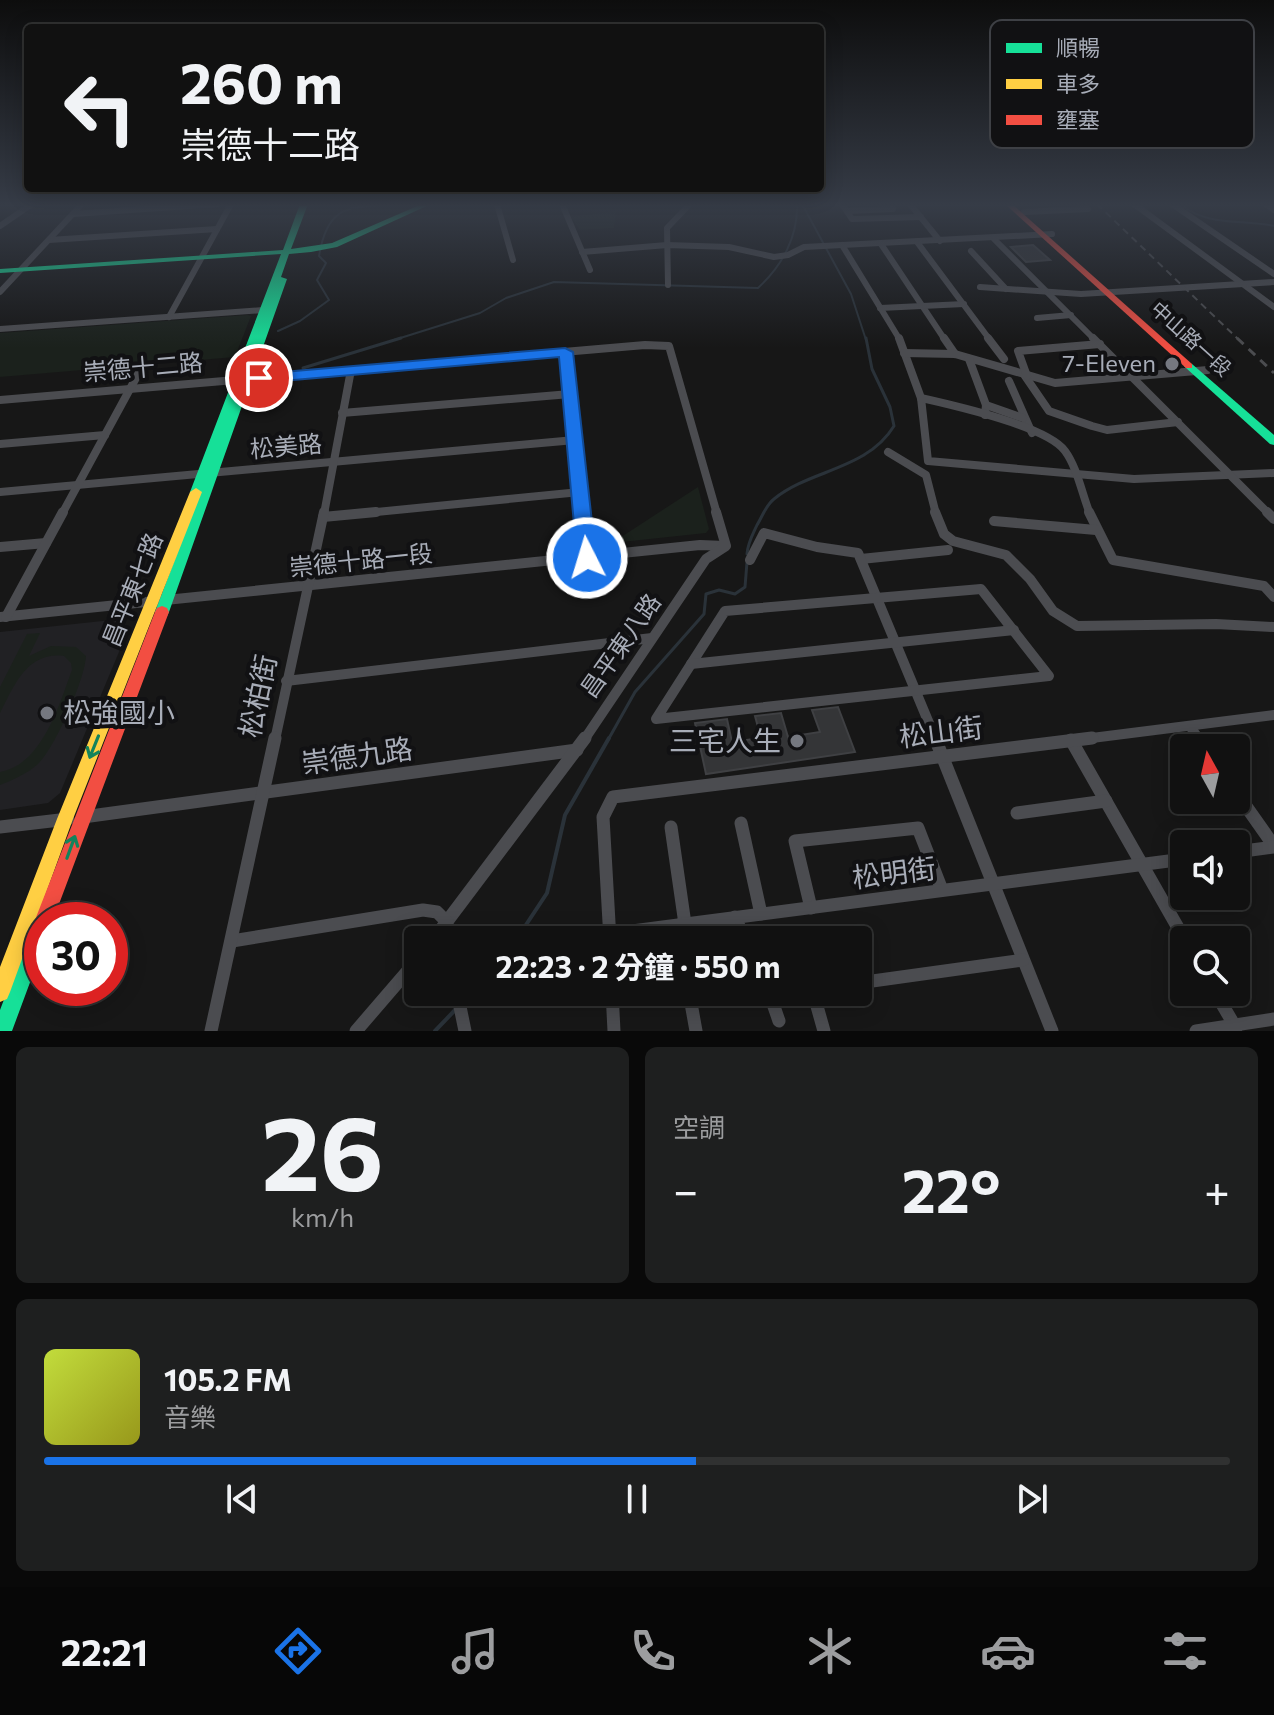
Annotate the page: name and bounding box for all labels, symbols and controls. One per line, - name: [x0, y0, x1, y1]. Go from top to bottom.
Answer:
- legend: [990, 20, 1254, 148]
- text: 順暢: [1056, 34, 1100, 61]
- text: 260 m: [180, 47, 343, 116]
- icon: left: [48, 56, 152, 160]
- text: 車多: [1056, 70, 1100, 97]
- text: 壅塞: [1056, 106, 1100, 133]
- text: 崇德十二路: [180, 121, 360, 165]
- street label: 中山路一段: [1146, 296, 1237, 381]
- pin: [225, 344, 293, 412]
- street label: 崇德十二路: [82, 347, 204, 386]
- place label: 7-Eleven: [1062, 348, 1156, 377]
- marker: 7-Eleven: [1163, 355, 1181, 373]
- icon: arrive: [237, 356, 281, 400]
- street label: 松美路: [249, 428, 323, 463]
- position arrow: [545, 516, 629, 600]
- street label: 昌平東七路: [96, 528, 168, 651]
- street label: 崇德十路一段: [288, 538, 434, 581]
- street label: 昌平東八路: [573, 588, 666, 703]
- street label: 松柏街: [232, 651, 282, 740]
- place label: 松強國小: [63, 695, 175, 729]
- marker: 松強國小: [38, 704, 56, 722]
- street label: 松山街: [897, 709, 985, 753]
- place label: 三宅人生: [669, 723, 781, 757]
- street label: 崇德九路: [299, 730, 415, 780]
- marker: 三宅人生: [788, 732, 806, 750]
- one-way arrow: [86, 734, 100, 759]
- north arrow: [1170, 734, 1250, 814]
- map controls: [1170, 734, 1250, 1006]
- button: sound: [1170, 830, 1250, 910]
- one-way arrow: [65, 835, 79, 860]
- street label: 松明街: [850, 850, 938, 894]
- speed limit sign: 30: [24, 902, 128, 1006]
- button: search: [1170, 926, 1250, 1006]
- text: 22:23 · 2 分鐘 · 550 m: [495, 947, 781, 984]
- text: 26: [261, 1085, 384, 1212]
- text: 空調: [673, 1111, 725, 1142]
- text: 22°: [902, 1152, 1000, 1225]
- text: −: [673, 1162, 698, 1216]
- text: +: [1204, 1162, 1230, 1216]
- text: km/h: [291, 1201, 354, 1232]
- text: 105.2 FM: [164, 1360, 292, 1397]
- text: 音樂: [164, 1401, 216, 1432]
- icon: previous: [220, 1477, 264, 1521]
- icon: pause: [615, 1477, 659, 1521]
- icon: next: [1010, 1477, 1054, 1521]
- icon: directions: [270, 1623, 326, 1679]
- icon: music: [447, 1623, 503, 1679]
- icon: phone: [625, 1623, 681, 1679]
- icon: climate: [802, 1623, 858, 1679]
- icon: car: [980, 1623, 1036, 1679]
- icon: filters: [1157, 1623, 1213, 1679]
- text: 22:21: [61, 1629, 148, 1673]

